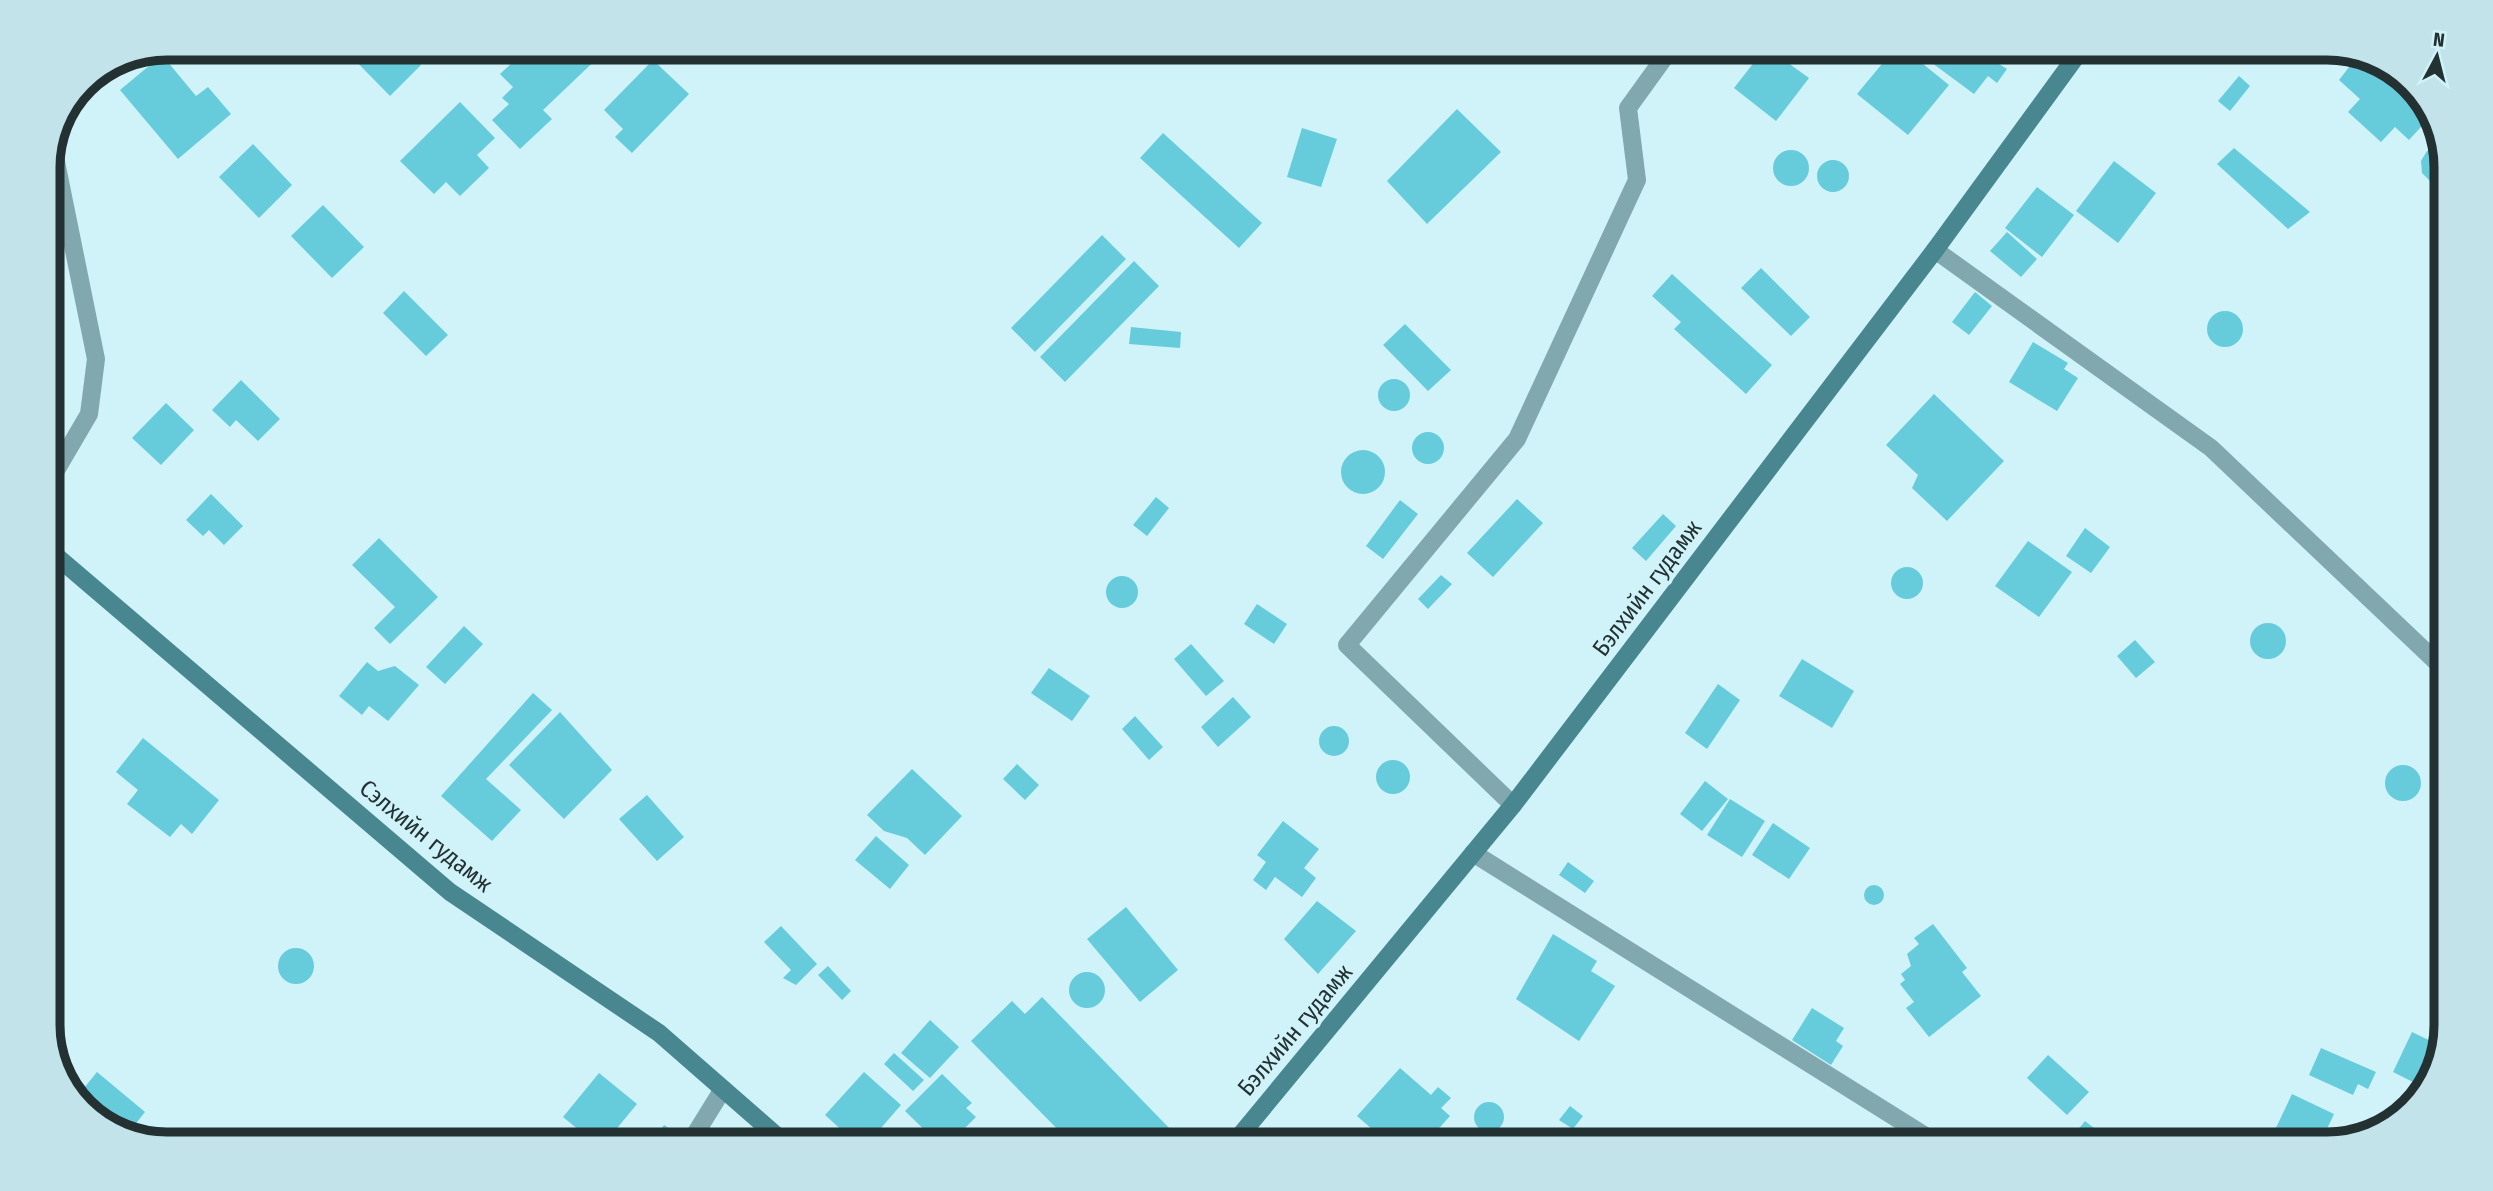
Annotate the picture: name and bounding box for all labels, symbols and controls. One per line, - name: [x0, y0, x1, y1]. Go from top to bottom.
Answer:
- north arrow: [2402, 21, 2472, 91]
- text: N: [2432, 28, 2446, 52]
- street label: Бэлхийн гудамж: [1587, 514, 1708, 662]
- street label: Сэлхийн гудамж: [354, 774, 499, 899]
- street label: Бэлхийн гудамж: [1232, 958, 1359, 1101]

